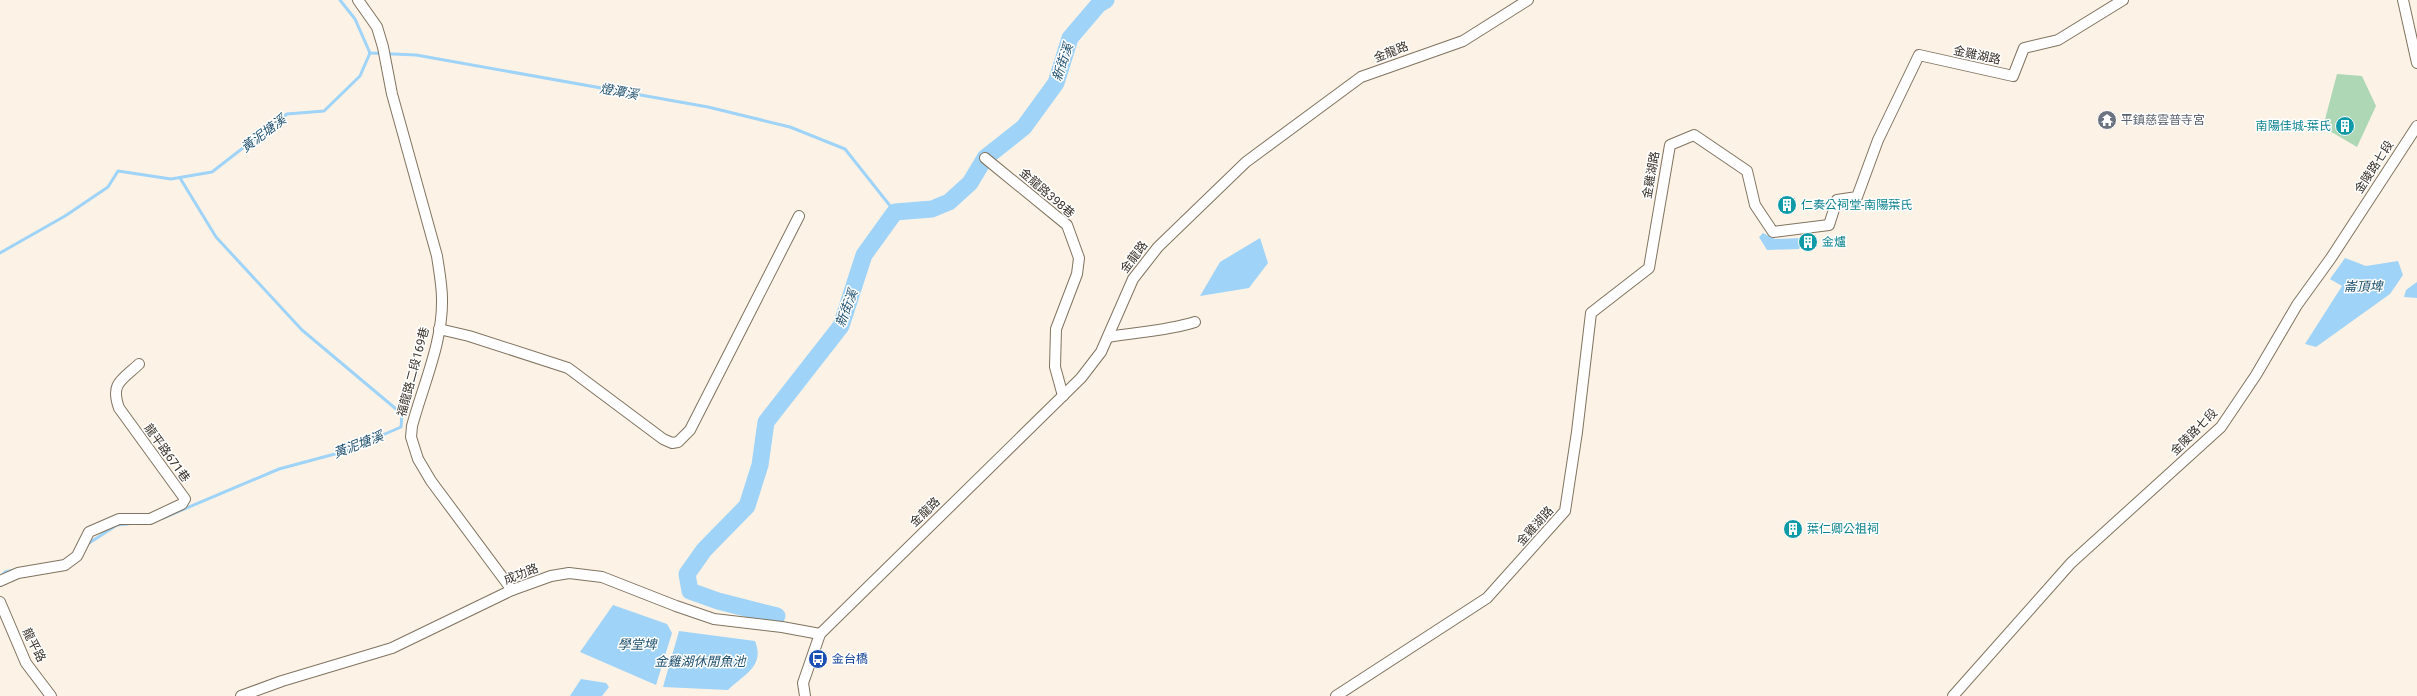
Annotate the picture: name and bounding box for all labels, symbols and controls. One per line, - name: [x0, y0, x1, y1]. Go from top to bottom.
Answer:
- water label: 新街溪: [1049, 39, 1077, 83]
- street label: 金龍路: [1372, 39, 1410, 65]
- street label: 金雞湖路: [1952, 43, 2002, 67]
- water label: 燈潭溪: [598, 81, 641, 103]
- temple icon: 平鎮慈雲普寺宮: [2096, 109, 2118, 131]
- water label: 黃泥塘溪: [238, 111, 290, 155]
- place label: 平鎮慈雲普寺宮: [2121, 113, 2205, 127]
- building icon: 南陽佳城-葉氏: [2334, 115, 2356, 137]
- place label: 南陽佳城-葉氏: [2256, 119, 2331, 133]
- street label: 金陵路七段: [2352, 138, 2396, 196]
- street label: 金雞湖路: [1640, 150, 1662, 200]
- street label: 金龍路398巷: [1017, 165, 1077, 221]
- building icon: 仁奏公祠堂-南陽葉氏: [1776, 194, 1798, 216]
- place label: 仁奏公祠堂-南陽葉氏: [1801, 198, 1912, 212]
- building icon: 金爐: [1797, 231, 1819, 253]
- place label: 金爐: [1822, 235, 1846, 249]
- street label: 金龍路: [1118, 238, 1150, 276]
- water label: 崙頂埤: [2343, 279, 2384, 294]
- water label: 新街溪: [832, 285, 861, 329]
- street label: 福龍路二段169巷: [394, 326, 432, 418]
- street label: 金陵路七段: [2168, 406, 2220, 458]
- street label: 龍平路671巷: [141, 421, 193, 485]
- water label: 黃泥塘溪: [331, 427, 387, 461]
- street label: 金龍路: [907, 494, 943, 530]
- street label: 金雞湖路: [1514, 503, 1556, 549]
- building icon: 葉仁卿公祖祠: [1782, 518, 1804, 540]
- place label: 葉仁卿公祖祠: [1807, 522, 1879, 536]
- street label: 成功路: [502, 561, 540, 587]
- street label: 龍平路: [20, 626, 48, 664]
- water label: 學堂埤: [617, 637, 658, 652]
- bus stop icon: 金台橋: [807, 648, 829, 670]
- place label: 金台橋: [832, 652, 868, 666]
- water label: 金雞湖休閒魚池: [654, 654, 747, 669]

